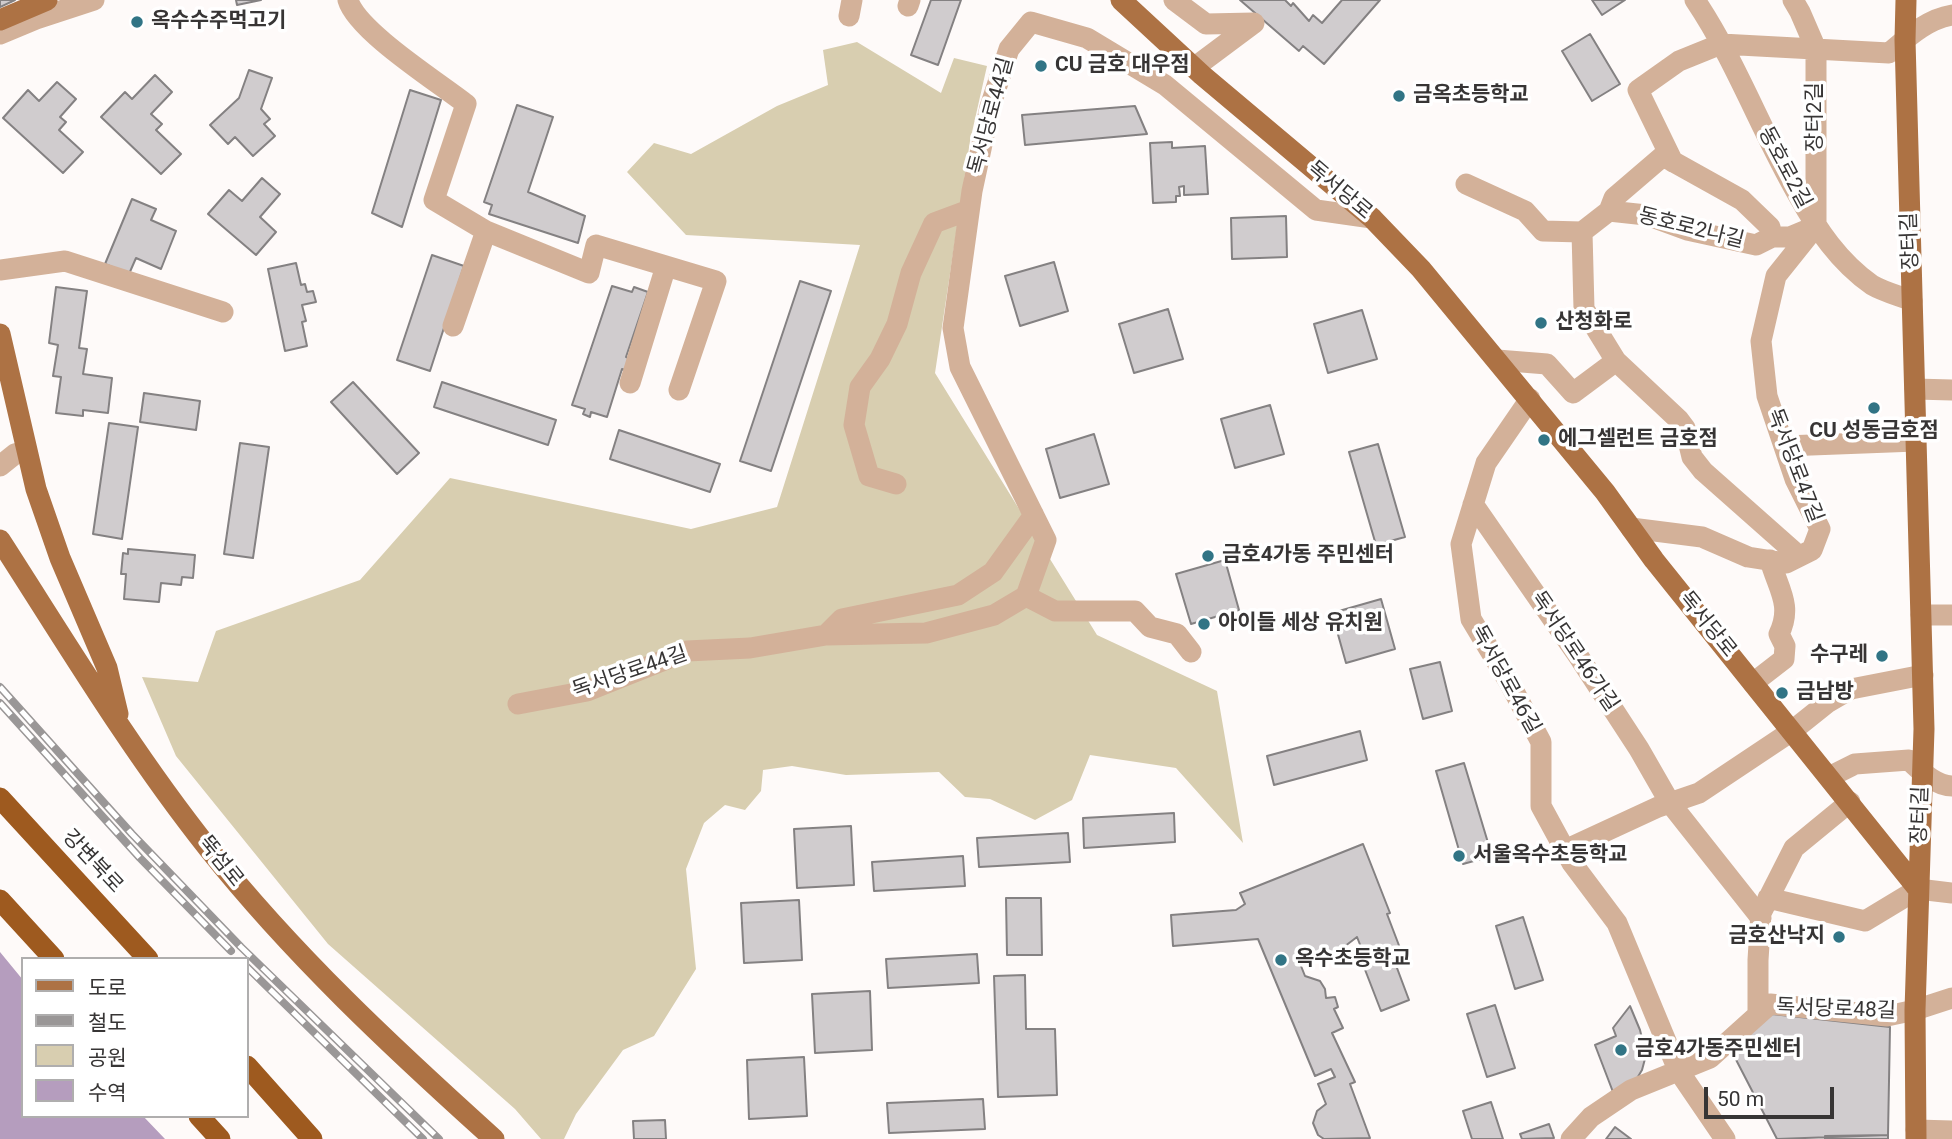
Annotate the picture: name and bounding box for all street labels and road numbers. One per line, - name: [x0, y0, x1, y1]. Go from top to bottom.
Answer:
- street label: 독서당로44길: [964, 55, 1020, 177]
- street label: 장터2길: [1803, 82, 1829, 152]
- street label: 동호로2길: [1752, 123, 1816, 213]
- street label: 독서당로: [1301, 157, 1377, 225]
- street label: 동호로2나길: [1635, 204, 1747, 254]
- street label: 장터길: [1897, 212, 1925, 270]
- street label: 독서당로47길: [1761, 405, 1827, 527]
- street label: 독서당로46가길: [1525, 587, 1623, 717]
- street label: 독서당로: [1673, 587, 1741, 663]
- street label: 독서당로46길: [1465, 621, 1545, 739]
- street label: 독서당로44길: [569, 642, 691, 704]
- street label: 장터길: [1907, 786, 1935, 844]
- street label: 강변북로: [56, 825, 128, 899]
- street label: 뚝섬로: [192, 832, 248, 892]
- street label: 독서당로48길: [1775, 995, 1897, 1025]

